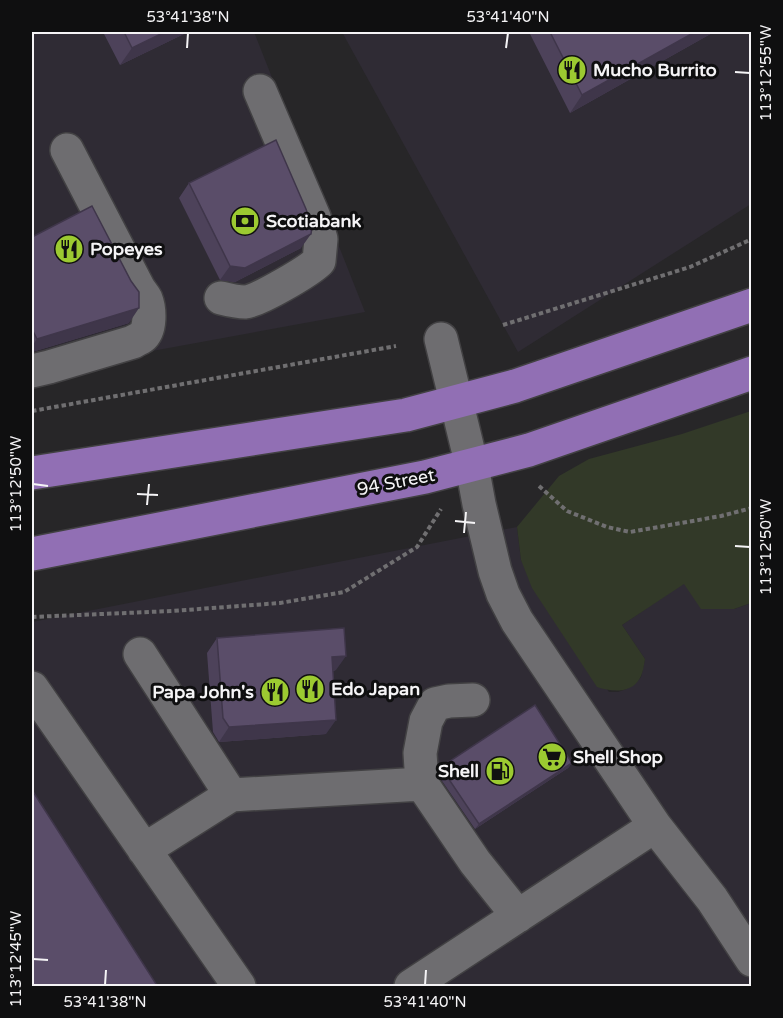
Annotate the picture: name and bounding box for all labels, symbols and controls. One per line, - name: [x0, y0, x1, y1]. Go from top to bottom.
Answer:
- text: 53°41'38"N: [146, 8, 230, 26]
- text: 53°41'40"N: [466, 8, 550, 26]
- text: 113°12'55"W: [757, 25, 775, 121]
- restaurant icon: Mucho Burrito: [556, 54, 588, 86]
- place label: Mucho Burrito: [593, 59, 717, 81]
- bank icon: Scotiabank: [229, 205, 261, 237]
- place label: Scotiabank: [266, 210, 361, 232]
- restaurant icon: Popeyes: [53, 233, 85, 265]
- place label: Popeyes: [90, 238, 163, 260]
- text: 113°12'50"W: [7, 436, 25, 532]
- street label: 94 Street: [355, 464, 437, 500]
- text: 113°12'50"W: [757, 499, 775, 595]
- restaurant icon: Edo Japan: [294, 673, 326, 705]
- restaurant icon: Papa John's: [259, 676, 291, 708]
- place label: Edo Japan: [331, 678, 420, 700]
- place label: Papa John's: [152, 681, 254, 703]
- supermarket icon: Shell Shop: [536, 741, 568, 773]
- place label: Shell Shop: [573, 746, 663, 768]
- fuel station icon: Shell: [484, 755, 516, 787]
- place label: Shell: [438, 760, 479, 782]
- text: 113°12'45"W: [7, 911, 25, 1007]
- text: 53°41'38"N: [63, 993, 147, 1011]
- text: 53°41'40"N: [383, 993, 467, 1011]

